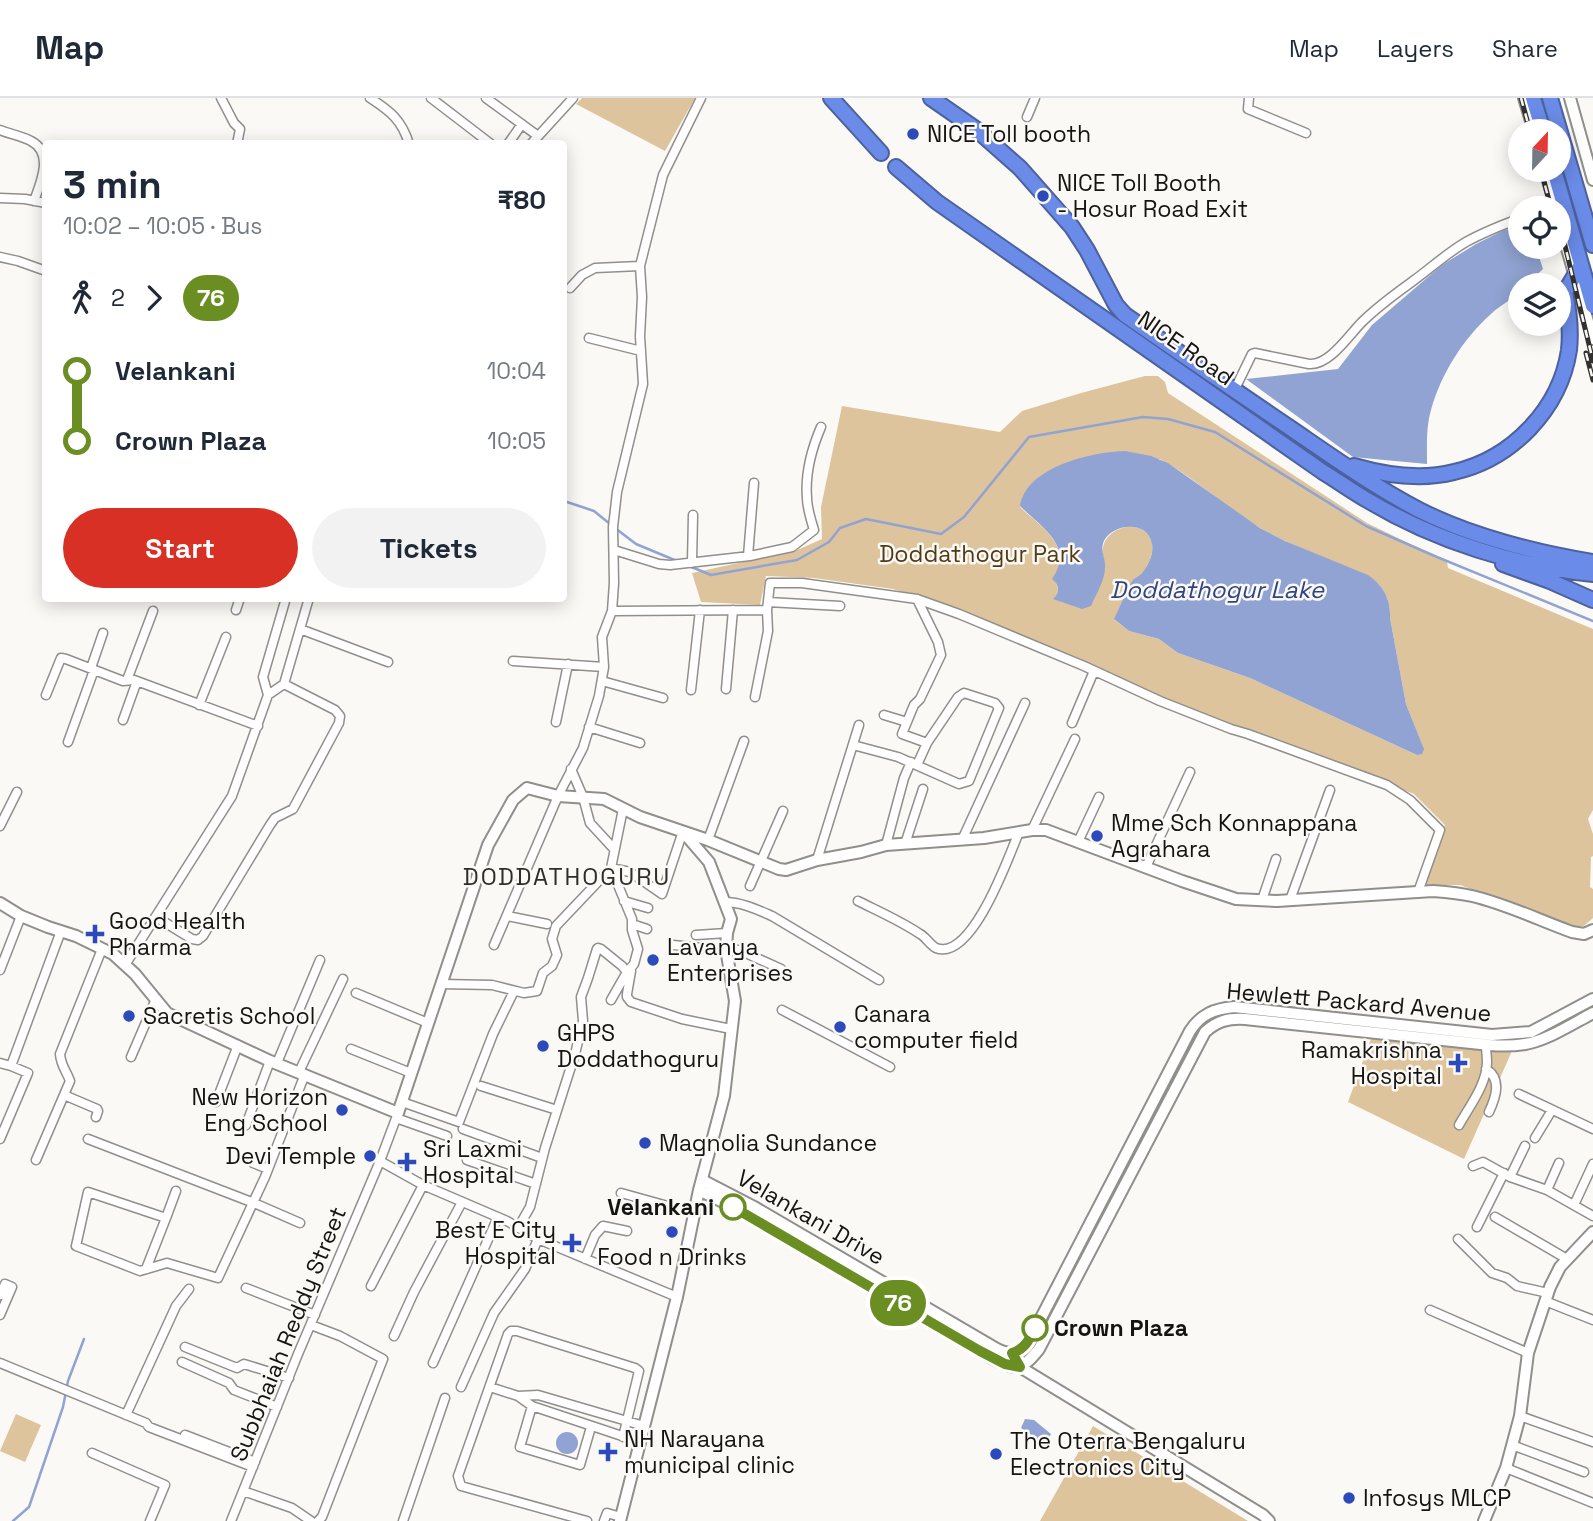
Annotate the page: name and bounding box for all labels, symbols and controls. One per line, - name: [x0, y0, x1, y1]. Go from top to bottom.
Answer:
- text: Map: [35, 27, 104, 69]
- text: Map: [1289, 33, 1339, 64]
- text: Layers: [1377, 33, 1454, 64]
- text: Share: [1492, 33, 1558, 64]
- place label: NICE Toll booth: [927, 119, 1091, 149]
- north arrow: [1508, 119, 1572, 182]
- map controls: [1508, 119, 1571, 336]
- marker: NICE Toll booth: [905, 126, 921, 142]
- text: 3 min: [63, 161, 162, 209]
- place label: NICE Toll Booth - Hosur Road Exit: [1057, 168, 1248, 224]
- text: ₹80: [497, 183, 546, 217]
- marker: NICE Toll Booth - Hosur Road Exit: [1035, 188, 1051, 204]
- button: locate: [1508, 196, 1571, 259]
- text: 10:02 – 10:05 · Bus: [63, 211, 262, 241]
- button: layers: [1508, 273, 1571, 336]
- icon: walk: [63, 279, 101, 317]
- icon: forward: [135, 279, 173, 317]
- text: 76: [197, 282, 225, 313]
- text: 2: [111, 283, 125, 313]
- street label: NICE Road: [1132, 304, 1240, 392]
- text: Velankani: [115, 354, 236, 388]
- text: 10:04: [487, 356, 546, 386]
- text: Crown Plaza: [115, 424, 267, 458]
- text: 10:05: [487, 426, 546, 456]
- button: Start: [63, 508, 298, 588]
- button: Tickets: [312, 508, 546, 588]
- park label: Doddathogur Park: [879, 539, 1081, 569]
- water label: Doddathogur Lake: [1110, 574, 1325, 605]
- place label: Mme Sch Konnappana Agrahara: [1111, 808, 1357, 864]
- marker: Mme Sch Konnappana Agrahara: [1089, 828, 1105, 844]
- district label: DODDATHOGURU: [463, 861, 671, 892]
- place label: Good Health Pharma: [109, 906, 246, 962]
- marker: Good Health Pharma: [87, 926, 103, 942]
- place label: Lavanya Enterprises: [667, 932, 793, 988]
- marker: Lavanya Enterprises: [645, 952, 661, 968]
- street label: Hewlett Packard Avenue: [1225, 975, 1493, 1029]
- place label: Canara computer field: [854, 999, 1018, 1055]
- place label: Sacretis School: [143, 1001, 315, 1031]
- marker: Sacretis School: [121, 1008, 137, 1024]
- place label: GHPS Doddathoguru: [557, 1018, 719, 1074]
- marker: Canara computer field: [832, 1019, 848, 1035]
- place label: Ramakrishna Hospital: [1301, 1035, 1442, 1091]
- marker: GHPS Doddathoguru: [535, 1038, 551, 1054]
- marker: Ramakrishna Hospital: [1448, 1053, 1468, 1073]
- place label: New Horizon Eng School: [192, 1082, 328, 1138]
- marker: New Horizon Eng School: [334, 1102, 350, 1118]
- place label: Magnolia Sundance: [659, 1128, 877, 1158]
- place label: Sri Laxmi Hospital: [423, 1134, 522, 1190]
- marker: Magnolia Sundance: [637, 1135, 653, 1151]
- place label: Devi Temple: [226, 1141, 356, 1171]
- marker: Devi Temple: [362, 1148, 378, 1164]
- marker: Sri Laxmi Hospital: [397, 1152, 417, 1172]
- street label: Velankani Drive: [732, 1162, 890, 1272]
- place label: Velankani: [607, 1192, 714, 1222]
- marker: Velankani: [720, 1194, 746, 1220]
- street label: Subbhaiah Reddy Street: [223, 1202, 353, 1466]
- place label: Best E City Hospital: [435, 1215, 556, 1271]
- marker: Food n Drinks: [664, 1224, 680, 1240]
- marker: Best E City Hospital: [562, 1233, 582, 1253]
- place label: Food n Drinks: [597, 1242, 747, 1272]
- line badge: 76: [866, 1280, 930, 1326]
- text: 76: [884, 1287, 912, 1318]
- place label: Crown Plaza: [1054, 1313, 1188, 1343]
- marker: Crown Plaza: [1022, 1315, 1048, 1341]
- place label: NH Narayana municipal clinic: [624, 1424, 795, 1480]
- place label: The Oterra Bengaluru Electronics City: [1010, 1426, 1246, 1482]
- marker: NH Narayana municipal clinic: [598, 1442, 618, 1462]
- marker: The Oterra Bengaluru Electronics City: [988, 1446, 1004, 1462]
- place label: Infosys MLCP: [1363, 1483, 1511, 1513]
- marker: Infosys MLCP: [1341, 1490, 1357, 1506]

